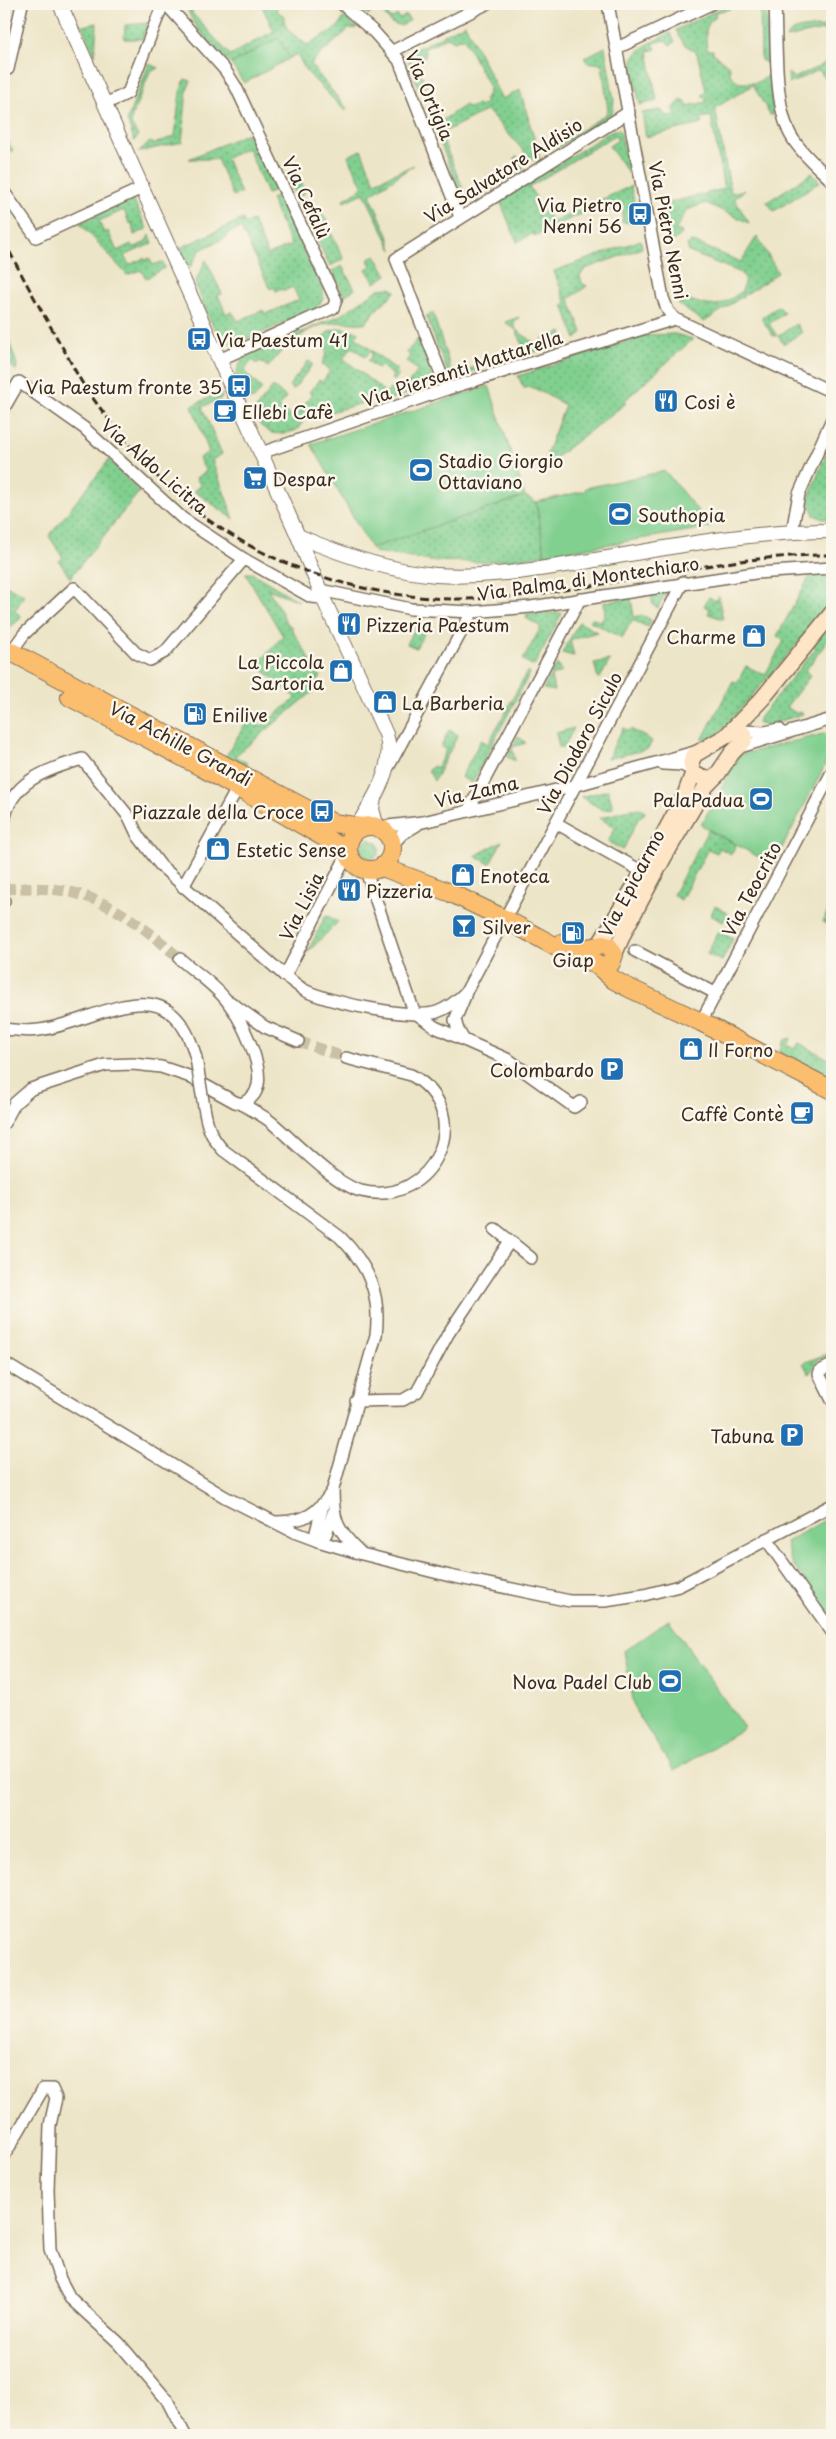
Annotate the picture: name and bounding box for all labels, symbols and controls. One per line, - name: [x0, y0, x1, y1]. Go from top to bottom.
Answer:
- street label: Via Ortigia: [399, 46, 461, 145]
- street label: Via Salvatore Aldisio: [419, 110, 587, 230]
- street label: Via Cefalù: [276, 151, 338, 243]
- street label: Via Pietro Nenni: [642, 158, 696, 302]
- place label: Via Pietro Nenni 56: [537, 191, 622, 239]
- bus stop icon: Via Pietro Nenni 56: [627, 201, 653, 227]
- street label: Via Piersanti Mattarella: [358, 323, 566, 413]
- bus stop icon: Via Paestum 41: [186, 326, 212, 352]
- place label: Via Paestum 41: [216, 326, 348, 353]
- place label: Via Paestum fronte 35: [26, 373, 222, 400]
- bus stop icon: Via Paestum fronte 35: [226, 373, 252, 399]
- restaurant icon: Cosi è: [653, 388, 679, 414]
- place label: Cosi è: [684, 388, 735, 415]
- cafe icon: Ellebi Cafè: [212, 398, 238, 424]
- place label: Ellebi Cafè: [242, 398, 333, 425]
- street label: Via Aldo Licitra: [95, 412, 215, 520]
- place label: Stadio Giorgio Ottaviano: [438, 447, 563, 495]
- sports icon: Stadio Giorgio Ottaviano: [408, 457, 434, 483]
- supermarket icon: Despar: [242, 465, 268, 491]
- place label: Despar: [272, 465, 336, 492]
- sports icon: Southopia: [607, 501, 633, 527]
- place label: Southopia: [638, 501, 726, 528]
- street label: Via Palma di Montechiaro: [475, 549, 701, 607]
- restaurant icon: Pizzeria Paestum: [336, 611, 362, 637]
- place label: Pizzeria Paestum: [366, 611, 510, 638]
- place label: Charme: [666, 623, 736, 650]
- shop icon: Charme: [741, 623, 767, 649]
- place label: La Piccola Sartoria: [238, 648, 325, 696]
- shop icon: La Piccola Sartoria: [328, 658, 354, 684]
- street label: Via Diodoro Siculo: [530, 667, 628, 819]
- shop icon: La Barberia: [372, 689, 398, 715]
- place label: La Barberia: [402, 689, 505, 716]
- street label: Via Achille Grandi: [105, 694, 257, 792]
- fuel station icon: Enilive: [182, 701, 208, 727]
- place label: Enilive: [212, 701, 268, 728]
- street label: Via Zama: [431, 768, 521, 814]
- place label: PalaPadua: [652, 786, 745, 813]
- sports icon: PalaPadua: [748, 786, 774, 812]
- place label: Piazzale della Croce: [132, 798, 304, 825]
- bus stop icon: Piazzale della Croce: [309, 798, 335, 824]
- street label: Via Epicarmo: [591, 824, 671, 942]
- shop icon: Estetic Sense: [205, 836, 231, 862]
- place label: Estetic Sense: [236, 836, 347, 863]
- street label: Via Teocrito: [715, 837, 787, 941]
- shop icon: Enoteca: [450, 862, 476, 888]
- place label: Enoteca: [480, 862, 550, 889]
- street label: Via Lisia: [272, 867, 330, 945]
- restaurant icon: Pizzeria: [336, 877, 362, 903]
- place label: Pizzeria: [366, 877, 433, 904]
- bar icon: Silver: [451, 913, 477, 939]
- place label: Silver: [482, 913, 531, 940]
- fuel station icon: Giap: [560, 920, 586, 946]
- place label: Giap: [552, 946, 594, 973]
- shop icon: Il Forno: [678, 1036, 704, 1062]
- place label: Il Forno: [708, 1036, 773, 1063]
- place label: Colombardo: [490, 1056, 594, 1083]
- parking icon: Colombardo: [599, 1056, 625, 1082]
- place label: Caffè Contè: [681, 1100, 784, 1127]
- cafe icon: Caffè Contè: [789, 1100, 815, 1126]
- place label: Tabuna: [710, 1422, 775, 1449]
- parking icon: Tabuna: [779, 1422, 805, 1448]
- place label: Nova Padel Club: [512, 1668, 652, 1695]
- sports icon: Nova Padel Club: [657, 1668, 683, 1694]

